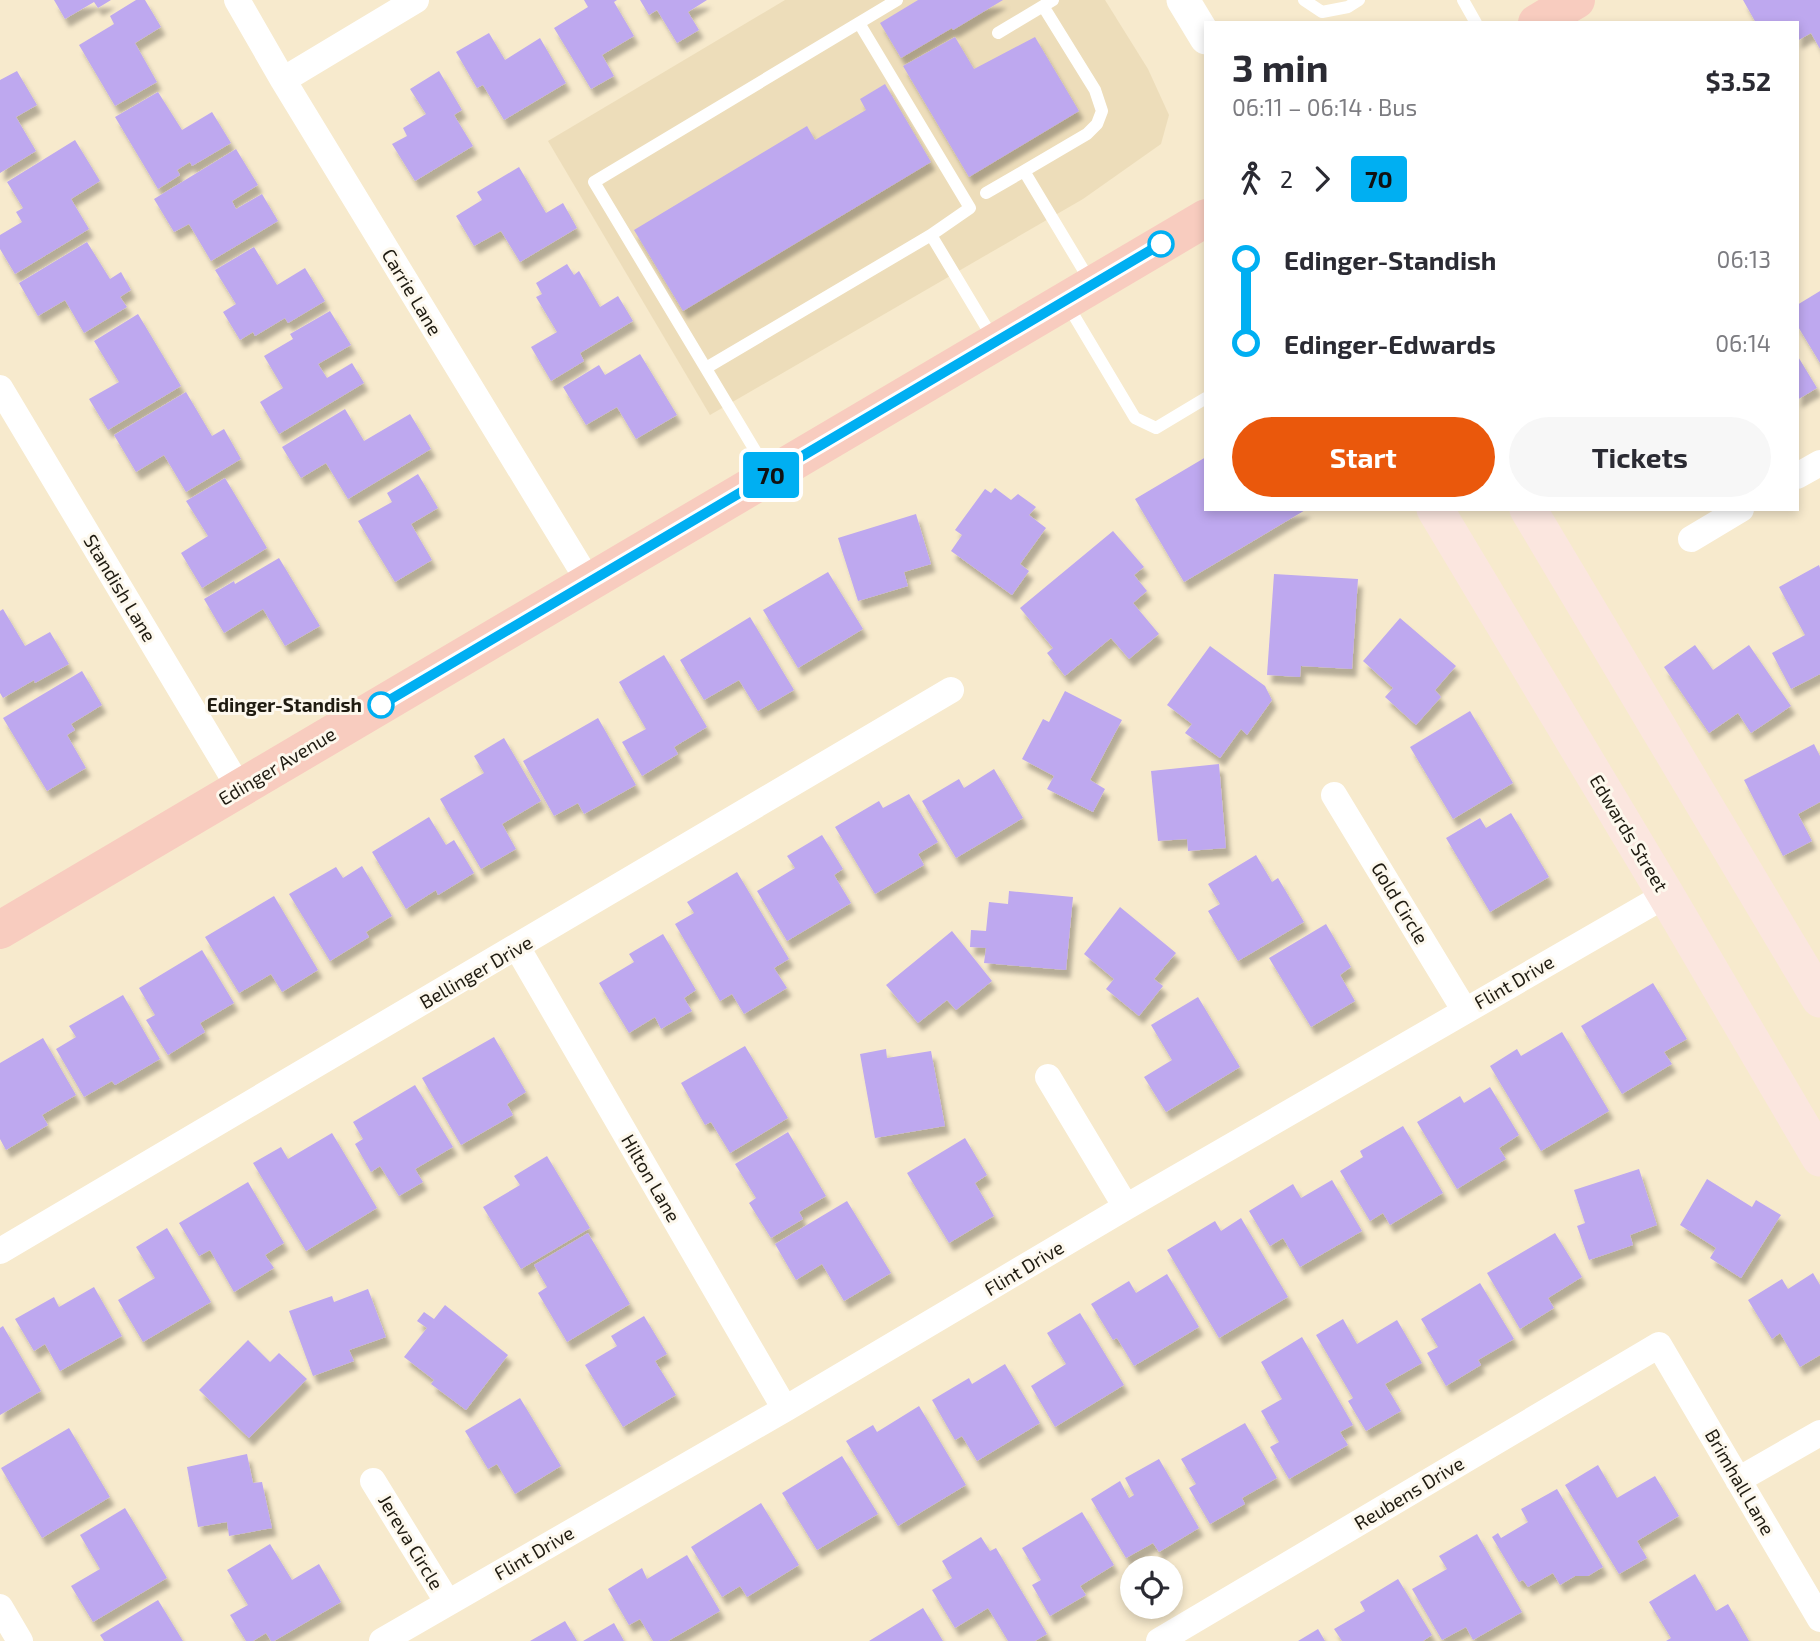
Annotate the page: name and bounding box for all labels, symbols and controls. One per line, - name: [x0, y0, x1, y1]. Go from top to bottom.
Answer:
- text: 3 min: [1232, 44, 1329, 90]
- text: $3.52: [1705, 65, 1771, 96]
- text: 06:11 – 06:14 · Bus: [1232, 93, 1417, 121]
- icon: walk: [1232, 160, 1270, 198]
- icon: forward: [1303, 160, 1341, 198]
- text: 70: [1365, 164, 1393, 193]
- text: 2: [1280, 165, 1293, 193]
- unlabelled marker: [1148, 231, 1174, 257]
- street label: Carrie Lane: [378, 244, 447, 339]
- text: Edinger-Standish: [1284, 244, 1497, 275]
- text: 06:13: [1717, 245, 1771, 273]
- text: Edinger-Edwards: [1284, 328, 1496, 359]
- text: 06:14: [1715, 329, 1771, 357]
- button: Start: [1232, 417, 1495, 497]
- button: Tickets: [1509, 417, 1771, 497]
- line badge: 70: [740, 452, 802, 498]
- text: 70: [757, 460, 785, 489]
- street label: Standish Lane: [79, 530, 162, 646]
- marker: Edinger-Standish: [368, 692, 394, 718]
- place label: Edinger-Standish: [207, 693, 362, 716]
- street label: Edinger Avenue: [214, 722, 340, 810]
- street label: Edwards Street: [1585, 770, 1673, 895]
- street label: Gold Circle: [1367, 858, 1434, 948]
- street label: Bellinger Drive: [415, 930, 536, 1013]
- street label: Flint Drive: [1470, 950, 1558, 1014]
- street label: Hilton Lane: [617, 1130, 686, 1226]
- street label: Flint Drive: [980, 1235, 1067, 1300]
- street label: Brimhall Lane: [1701, 1425, 1780, 1539]
- street label: Reubens Drive: [1350, 1451, 1468, 1534]
- street label: Jereva Circle: [374, 1490, 449, 1593]
- street label: Flint Drive: [490, 1521, 578, 1585]
- map controls: [1120, 1556, 1183, 1619]
- button: locate: [1120, 1556, 1183, 1619]

